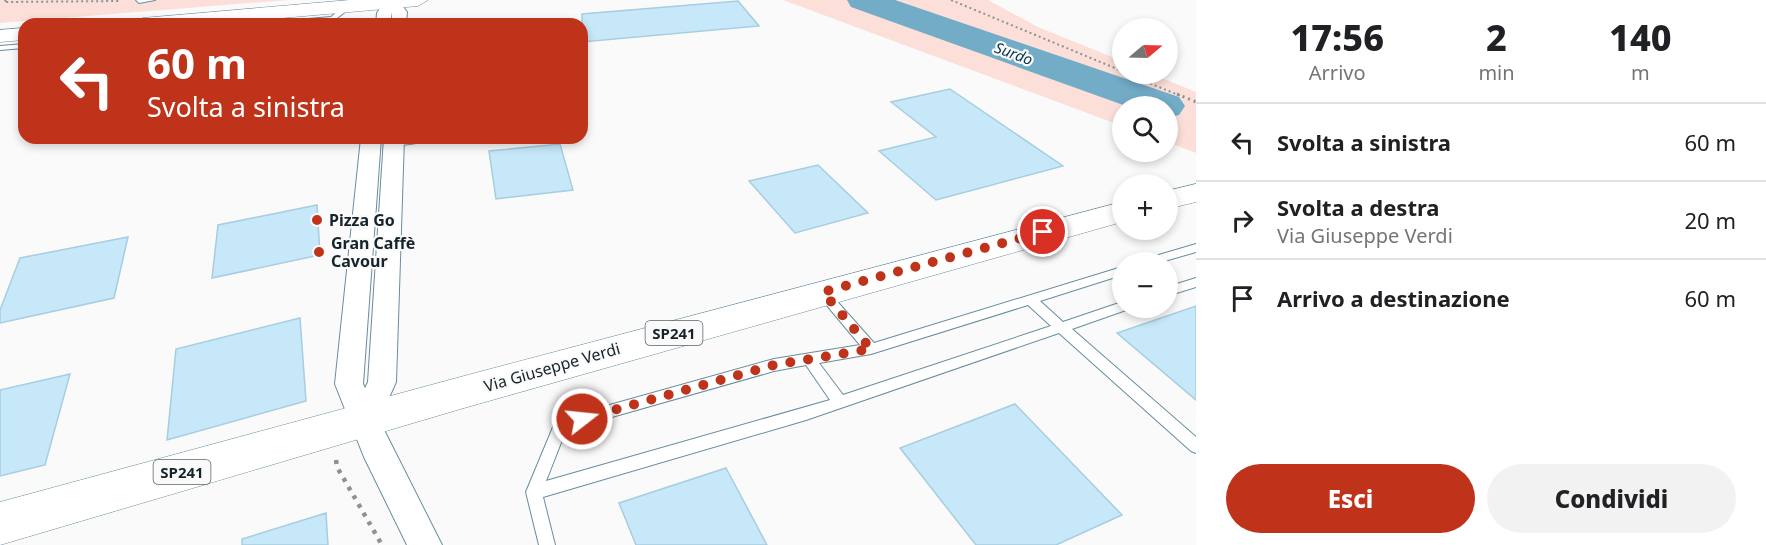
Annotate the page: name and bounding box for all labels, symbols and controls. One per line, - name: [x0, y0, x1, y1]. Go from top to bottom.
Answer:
- text: 17:56: [1290, 13, 1384, 62]
- text: 2: [1486, 13, 1507, 62]
- text: 140: [1609, 13, 1672, 62]
- north arrow: [1112, 18, 1178, 84]
- map controls: [1112, 18, 1178, 318]
- text: 60 m: [147, 34, 247, 91]
- water label: Surdo: [992, 37, 1036, 69]
- icon: left: [48, 42, 126, 120]
- text: Arrivo: [1309, 59, 1366, 86]
- text: min: [1478, 59, 1515, 86]
- text: m: [1631, 59, 1650, 86]
- text: Svolta a sinistra: [147, 88, 345, 125]
- button: search: [1112, 96, 1178, 162]
- icon: left: [1226, 126, 1259, 159]
- text: Svolta a sinistra: [1277, 127, 1451, 157]
- text: 60 m: [1685, 127, 1736, 157]
- button: +: [1112, 174, 1178, 240]
- text: Svolta a destra: [1277, 192, 1440, 222]
- icon: right: [1226, 204, 1259, 237]
- text: 20 m: [1685, 205, 1736, 235]
- pin: [1017, 206, 1068, 257]
- place label: Pizza Go: [329, 209, 395, 231]
- marker: Pizza Go: [310, 213, 324, 227]
- icon: arrive: [1026, 215, 1059, 248]
- text: Via Giuseppe Verdi: [1277, 222, 1453, 249]
- place label: Gran Caffè Cavour: [331, 232, 415, 272]
- marker: Gran Caffè Cavour: [312, 245, 326, 259]
- button: −: [1112, 252, 1178, 318]
- icon: arrive: [1226, 282, 1259, 315]
- text: Arrivo a destinazione: [1277, 283, 1510, 313]
- text: 60 m: [1685, 283, 1736, 313]
- road number: SP241: [646, 321, 702, 345]
- street label: Via Giuseppe Verdi: [481, 337, 623, 397]
- position arrow: [550, 387, 614, 451]
- road number: SP241: [154, 460, 210, 484]
- button: Esci: [1226, 464, 1475, 533]
- button: Condividi: [1487, 464, 1736, 533]

